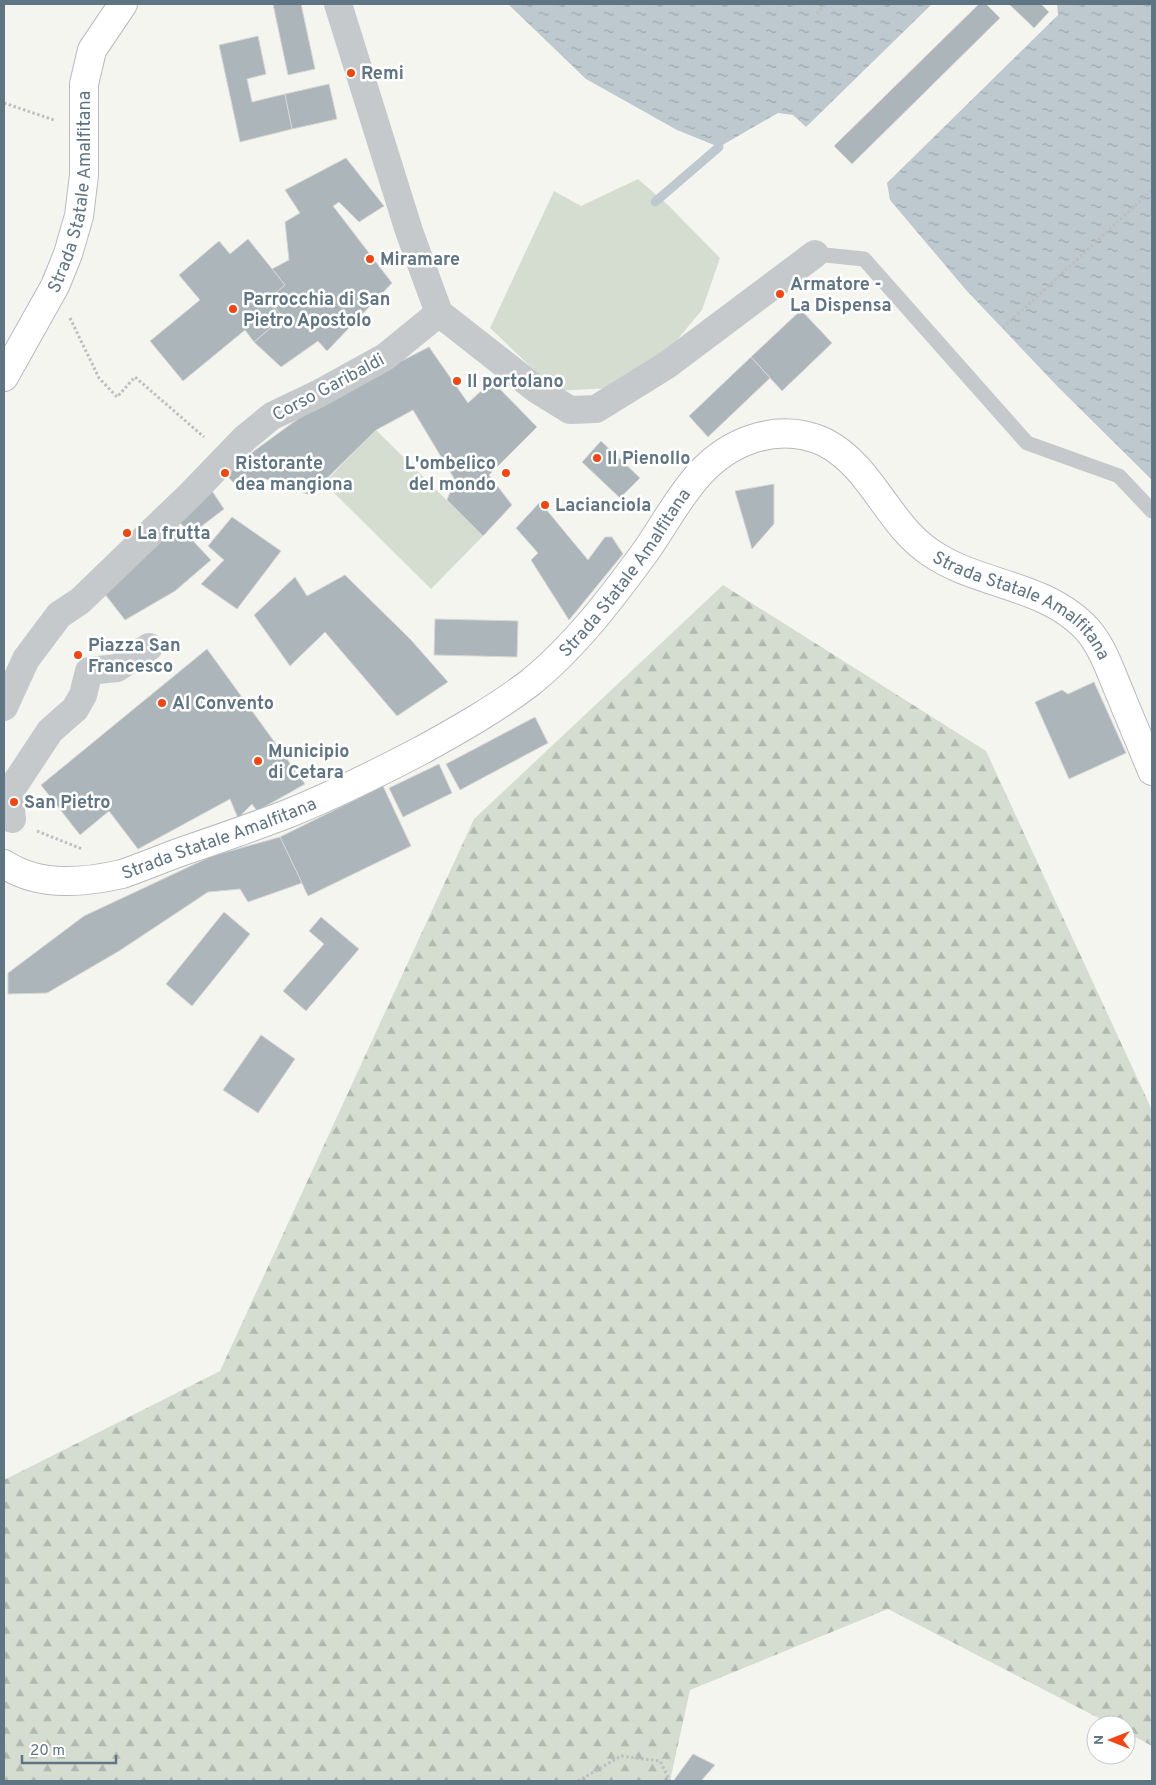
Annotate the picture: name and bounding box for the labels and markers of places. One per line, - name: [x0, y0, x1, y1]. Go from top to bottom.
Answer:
- place label: Remi: [361, 63, 404, 86]
- marker: Remi: [345, 67, 357, 79]
- place label: Miramare: [380, 249, 460, 272]
- marker: Miramare: [364, 253, 376, 265]
- place label: Armatore - La Dispensa: [790, 274, 891, 318]
- marker: Armatore - La Dispensa: [774, 288, 786, 300]
- place label: Parrocchia di San Pietro Apostolo: [243, 289, 390, 333]
- marker: Parrocchia di San Pietro Apostolo: [227, 303, 239, 315]
- place label: Il portolano: [467, 371, 564, 394]
- marker: Il portolano: [451, 375, 463, 387]
- place label: Il Pienollo: [607, 448, 690, 471]
- marker: Il Pienollo: [591, 452, 603, 464]
- place label: Ristorante dea mangiona: [235, 453, 353, 497]
- place label: L'ombelico del mondo: [405, 453, 496, 497]
- marker: Ristorante dea mangiona: [219, 467, 231, 479]
- marker: L'ombelico del mondo: [500, 467, 512, 479]
- place label: Lacianciola: [555, 495, 651, 518]
- marker: Lacianciola: [539, 499, 551, 511]
- place label: La frutta: [137, 523, 211, 546]
- marker: La frutta: [121, 527, 133, 539]
- place label: Piazza San Francesco: [88, 635, 181, 679]
- marker: Piazza San Francesco: [72, 649, 84, 661]
- place label: Al Convento: [172, 693, 274, 716]
- marker: Al Convento: [156, 697, 168, 709]
- place label: Municipio di Cetara: [268, 741, 350, 785]
- marker: Municipio di Cetara: [252, 755, 264, 767]
- place label: San Pietro: [24, 792, 110, 815]
- marker: San Pietro: [8, 796, 20, 808]

